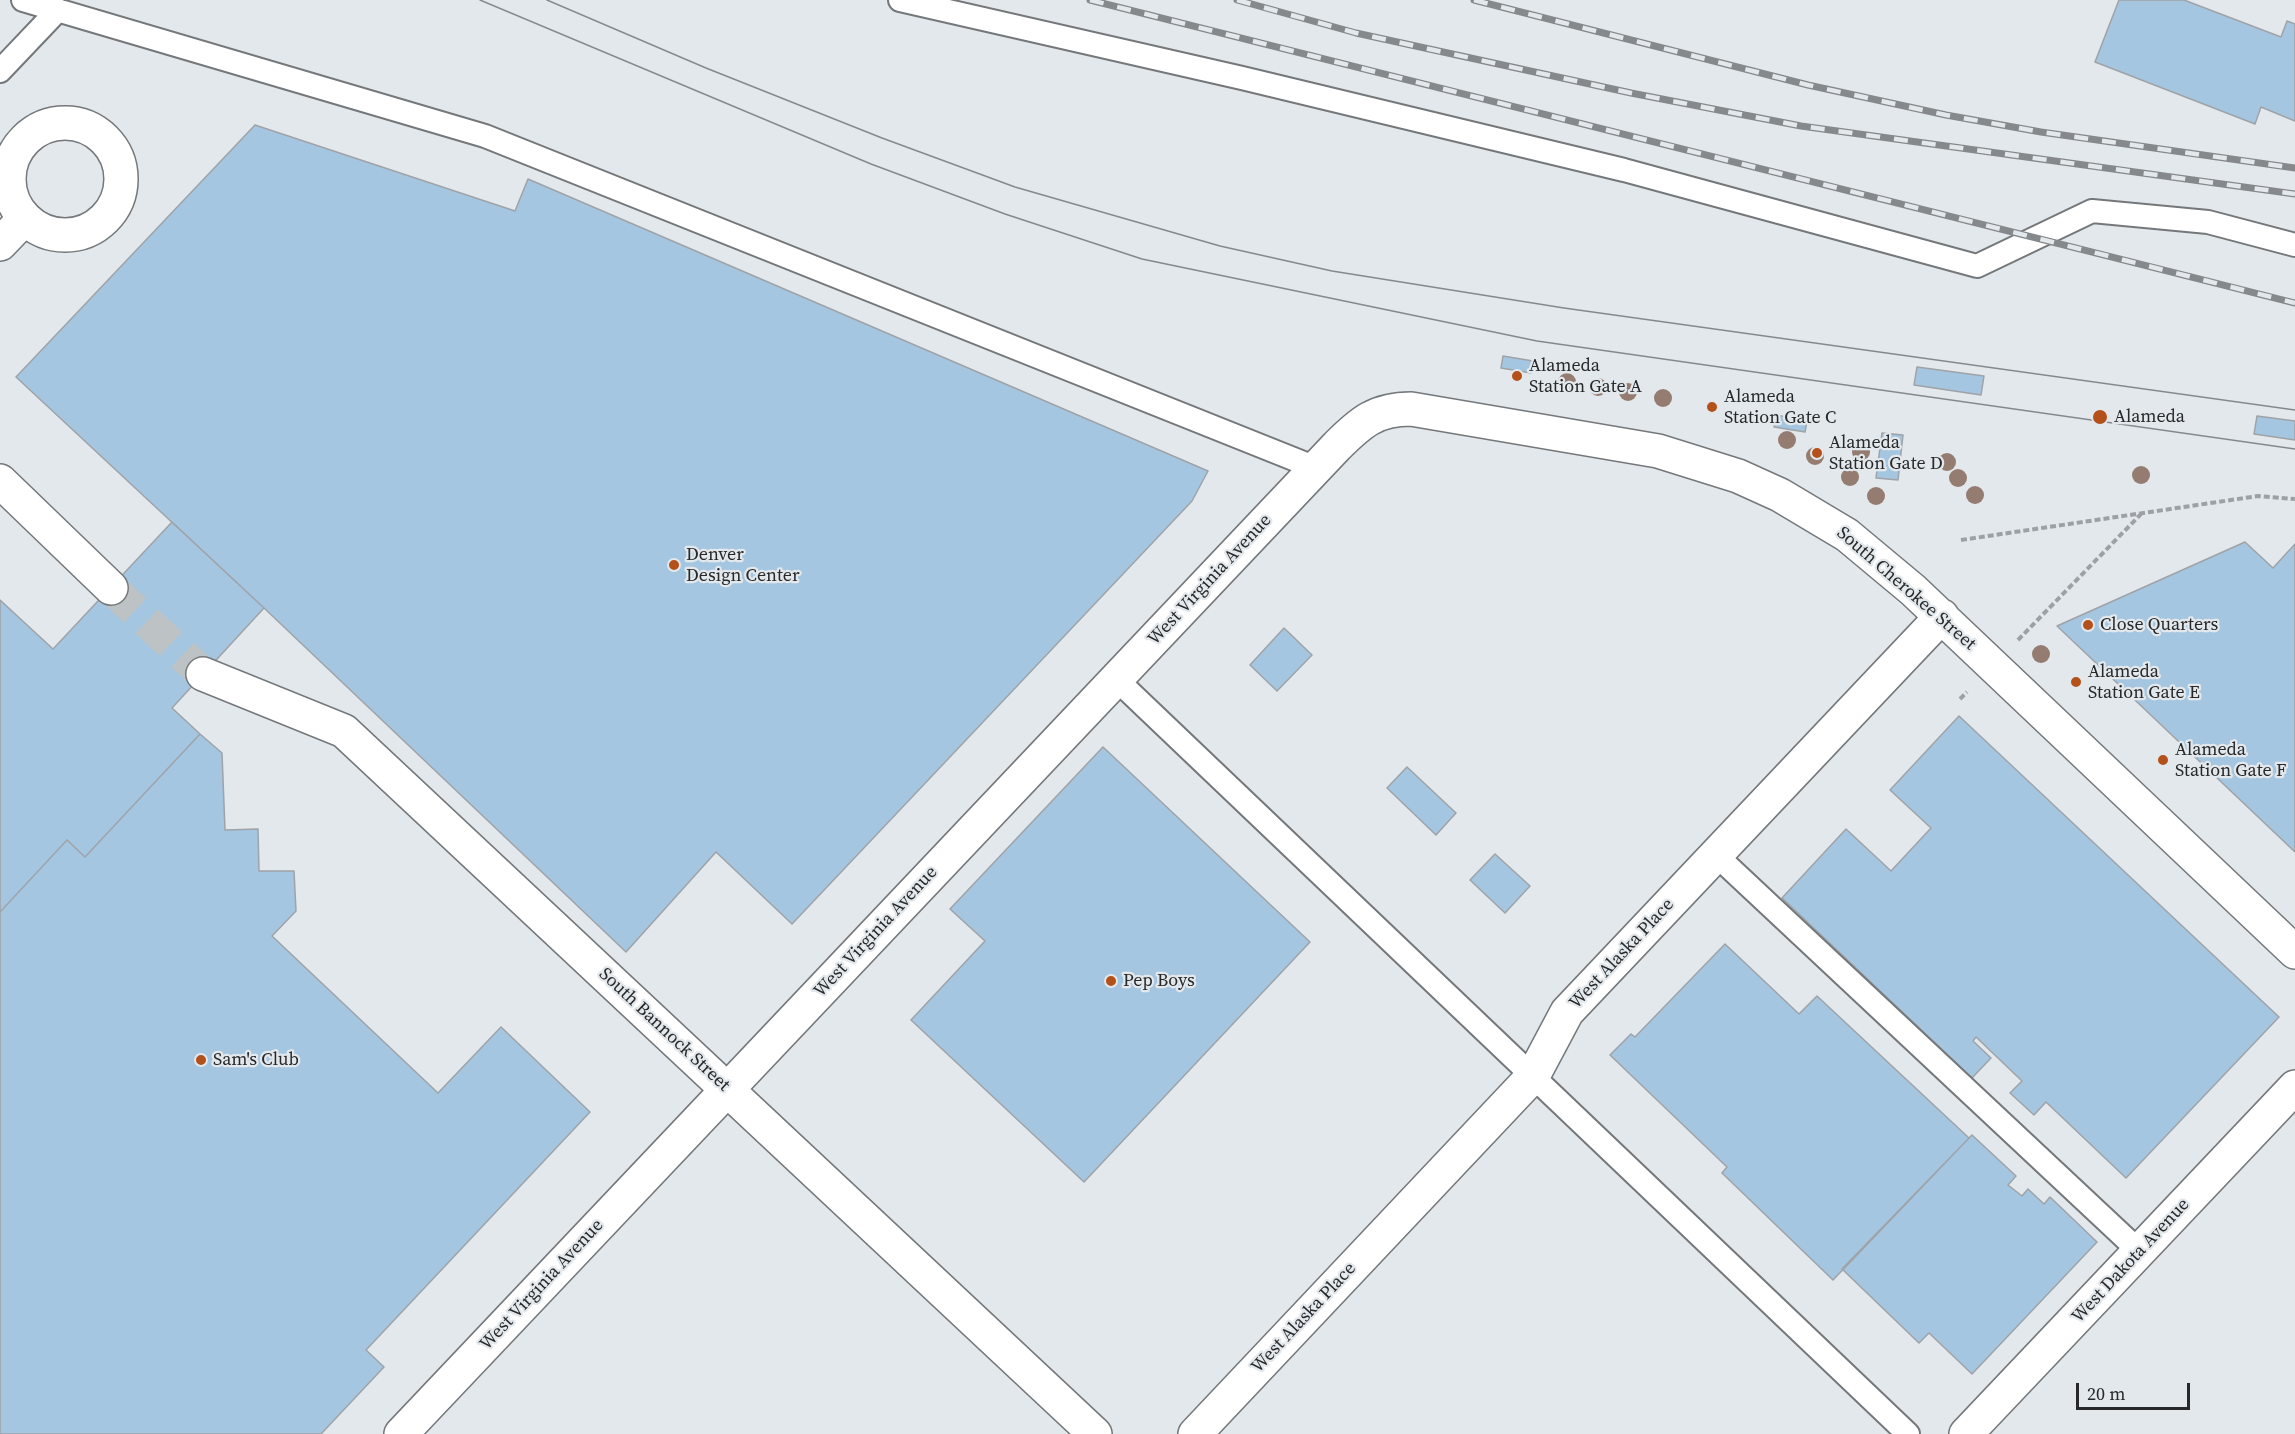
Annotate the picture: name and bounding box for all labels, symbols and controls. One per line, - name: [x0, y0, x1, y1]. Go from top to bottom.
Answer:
- place label: Alameda Station Gate A: [1529, 355, 1642, 398]
- marker: Alameda Station Gate A: [1510, 369, 1524, 383]
- place label: Alameda Station Gate C: [1724, 386, 1836, 428]
- marker: Alameda Station Gate C: [1705, 400, 1719, 414]
- place label: Alameda: [2114, 406, 2185, 428]
- marker: Alameda: [2091, 408, 2109, 426]
- place label: Alameda Station Gate D: [1829, 432, 1943, 474]
- marker: Alameda Station Gate D: [1810, 446, 1824, 460]
- street label: West Virginia Avenue: [1144, 510, 1276, 650]
- street label: South Cherokee Street: [1832, 523, 1980, 655]
- place label: Denver Design Center: [686, 544, 800, 586]
- marker: Denver Design Center: [667, 558, 681, 572]
- place label: Close Quarters: [2100, 614, 2218, 636]
- marker: Close Quarters: [2081, 618, 2095, 632]
- place label: Alameda Station Gate E: [2088, 661, 2200, 704]
- marker: Alameda Station Gate E: [2069, 675, 2083, 689]
- place label: Alameda Station Gate F: [2175, 739, 2286, 782]
- marker: Alameda Station Gate F: [2156, 753, 2170, 767]
- street label: West Virginia Avenue: [810, 862, 942, 1002]
- street label: West Alaska Place: [1565, 894, 1679, 1014]
- street label: South Bannock Street: [594, 964, 734, 1096]
- place label: Pep Boys: [1123, 970, 1195, 992]
- marker: Pep Boys: [1104, 974, 1118, 988]
- place label: Sam's Club: [213, 1049, 299, 1071]
- marker: Sam's Club: [194, 1053, 208, 1067]
- street label: West Dakota Avenue: [2068, 1194, 2194, 1328]
- street label: West Virginia Avenue: [476, 1215, 608, 1355]
- street label: West Alaska Place: [1247, 1258, 1361, 1378]
- scale bar: [2079, 1371, 2193, 1409]
- text: 20 m: [2087, 1381, 2125, 1406]

